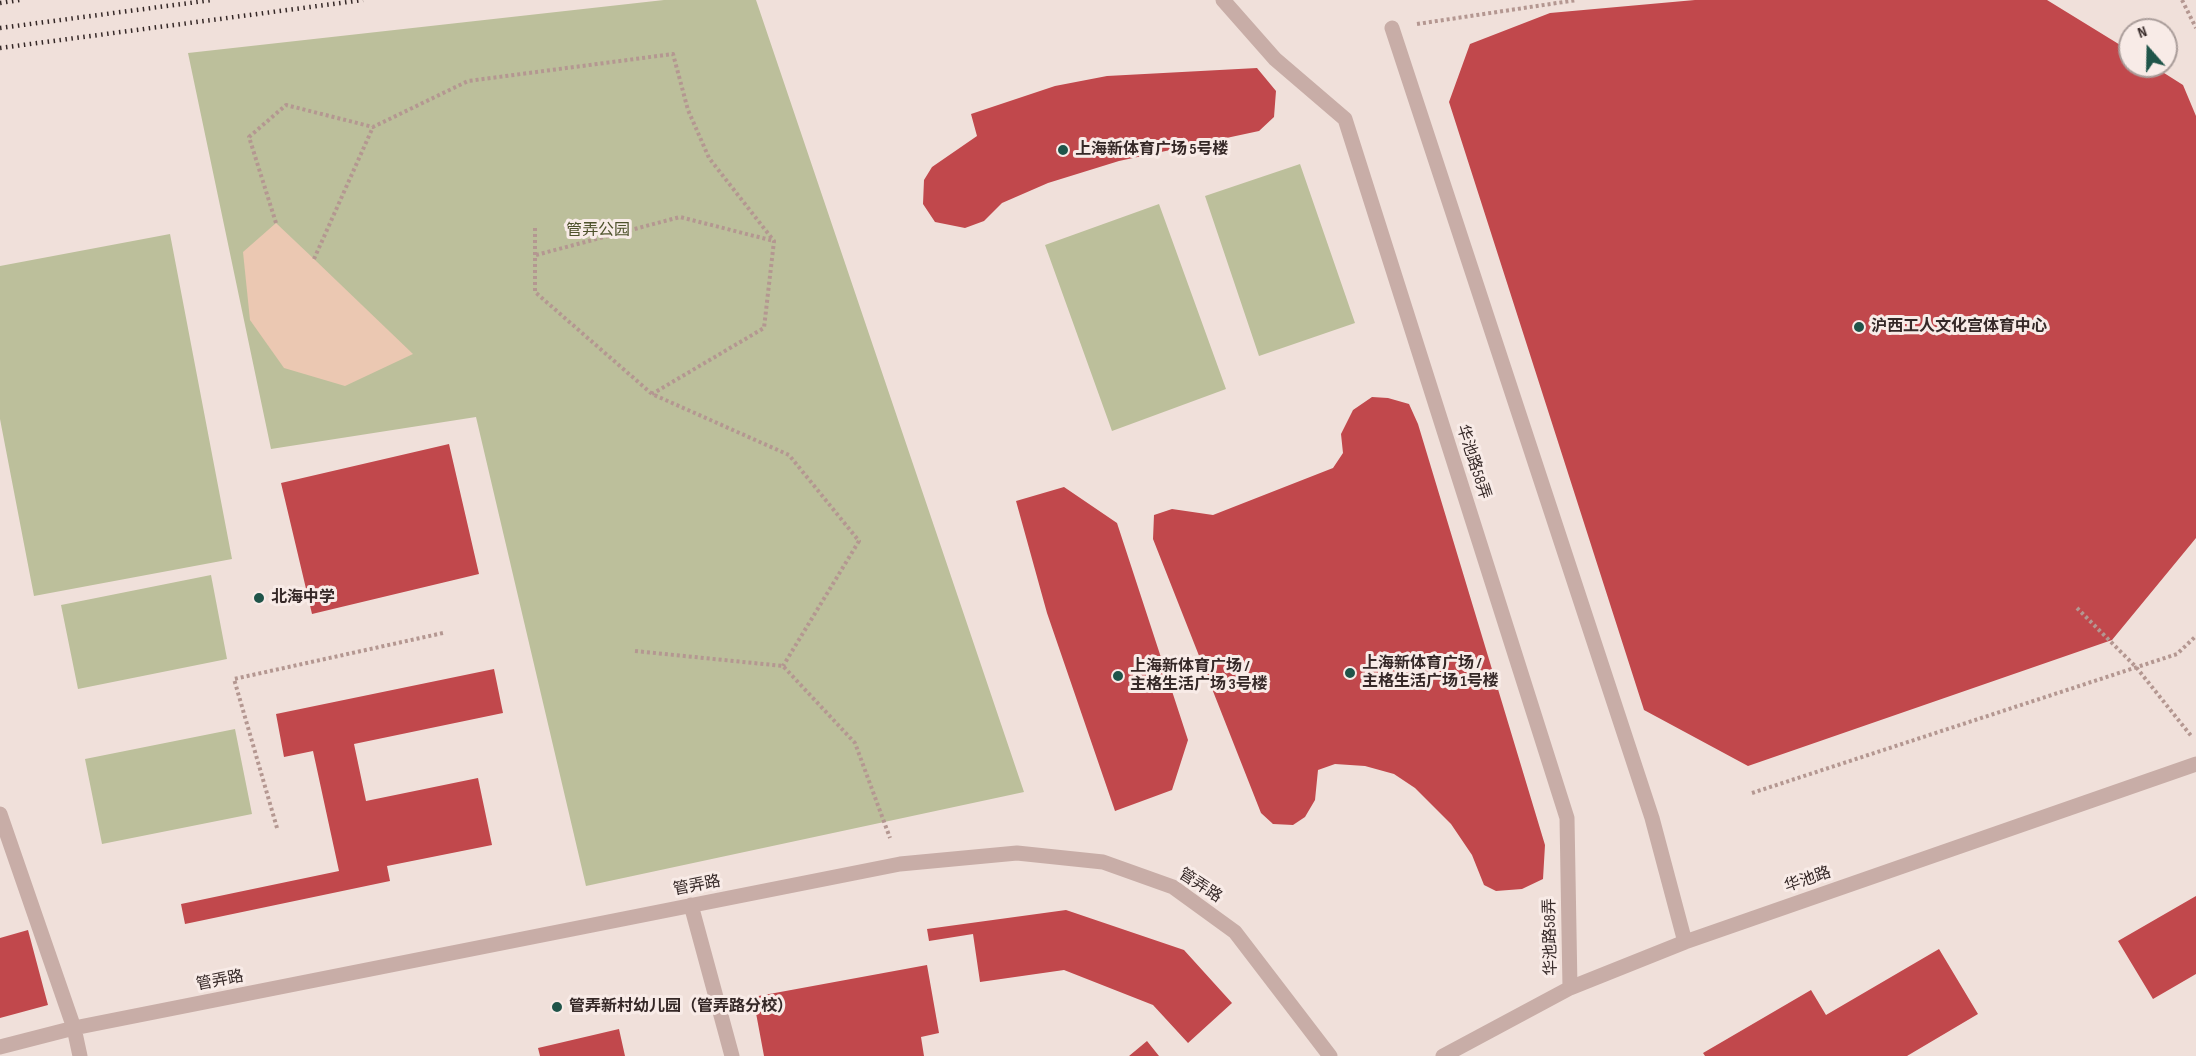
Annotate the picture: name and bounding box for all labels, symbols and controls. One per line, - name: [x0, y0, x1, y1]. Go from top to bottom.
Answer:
- north arrow: [2118, 18, 2178, 78]
- text: N: [2135, 22, 2150, 43]
- place label: 上海新体育广场 5号楼: [1075, 140, 1229, 160]
- marker: 上海新体育广场 5号楼: [1056, 143, 1070, 157]
- park label: 管弄公园: [566, 221, 630, 241]
- place label: 沪西工人文化宫体育中心: [1871, 317, 2047, 337]
- marker: 沪西工人文化宫体育中心: [1852, 320, 1866, 334]
- street label: 华池路58弄: [1452, 422, 1494, 502]
- place label: 北海中学: [271, 588, 335, 608]
- marker: 北海中学: [252, 591, 266, 605]
- place label: 上海新体育广场 / 主格生活广场 1号楼: [1362, 654, 1499, 692]
- place label: 上海新体育广场 / 主格生活广场 3号楼: [1130, 657, 1268, 695]
- marker: 上海新体育广场 / 主格生活广场 1号楼: [1343, 666, 1357, 680]
- marker: 上海新体育广场 / 主格生活广场 3号楼: [1111, 669, 1125, 683]
- street label: 华池路: [1782, 863, 1834, 897]
- street label: 管弄路: [1175, 865, 1225, 907]
- street label: 管弄路: [672, 872, 722, 900]
- street label: 华池路58弄: [1541, 898, 1561, 976]
- street label: 管弄路: [195, 967, 245, 995]
- place label: 管弄新村幼儿园（管弄路分校）: [569, 997, 793, 1017]
- marker: 管弄新村幼儿园（管弄路分校）: [550, 1000, 564, 1014]

